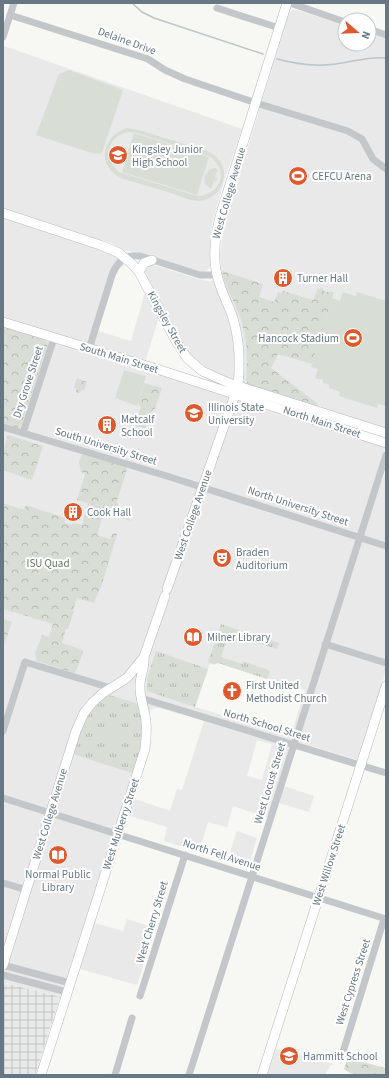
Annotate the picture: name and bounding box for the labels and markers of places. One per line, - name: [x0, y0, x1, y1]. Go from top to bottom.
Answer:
- place label: Kingsley Junior High School: [132, 142, 203, 170]
- school or university icon: Kingsley Junior High School: [107, 144, 129, 166]
- sports icon: CEFCU Arena: [287, 165, 309, 187]
- place label: CEFCU Arena: [312, 169, 372, 184]
- building icon: Turner Hall: [272, 267, 294, 289]
- place label: Turner Hall: [297, 271, 348, 286]
- sports icon: Hancock Stadium: [342, 327, 364, 349]
- place label: Hancock Stadium: [258, 331, 339, 346]
- place label: Illinois State University: [208, 400, 265, 428]
- school or university icon: Illinois State University: [183, 402, 205, 424]
- place label: Metcalf School: [121, 412, 155, 440]
- building icon: Metcalf School: [96, 414, 118, 436]
- building icon: Cook Hall: [62, 501, 84, 523]
- place label: Cook Hall: [87, 505, 131, 520]
- place label: Braden Auditorium: [236, 545, 288, 573]
- theatre icon: Braden Auditorium: [211, 547, 233, 569]
- library icon: Milner Library: [182, 626, 204, 648]
- place label: Milner Library: [207, 630, 270, 645]
- place label: First United Methodist Church: [246, 678, 327, 706]
- church icon: First United Methodist Church: [221, 680, 243, 702]
- library icon: Normal Public Library: [47, 844, 69, 866]
- place label: Normal Public Library: [25, 867, 91, 895]
- school or university icon: Hammitt School: [278, 1045, 300, 1067]
- place label: Hammitt School: [303, 1049, 378, 1064]

